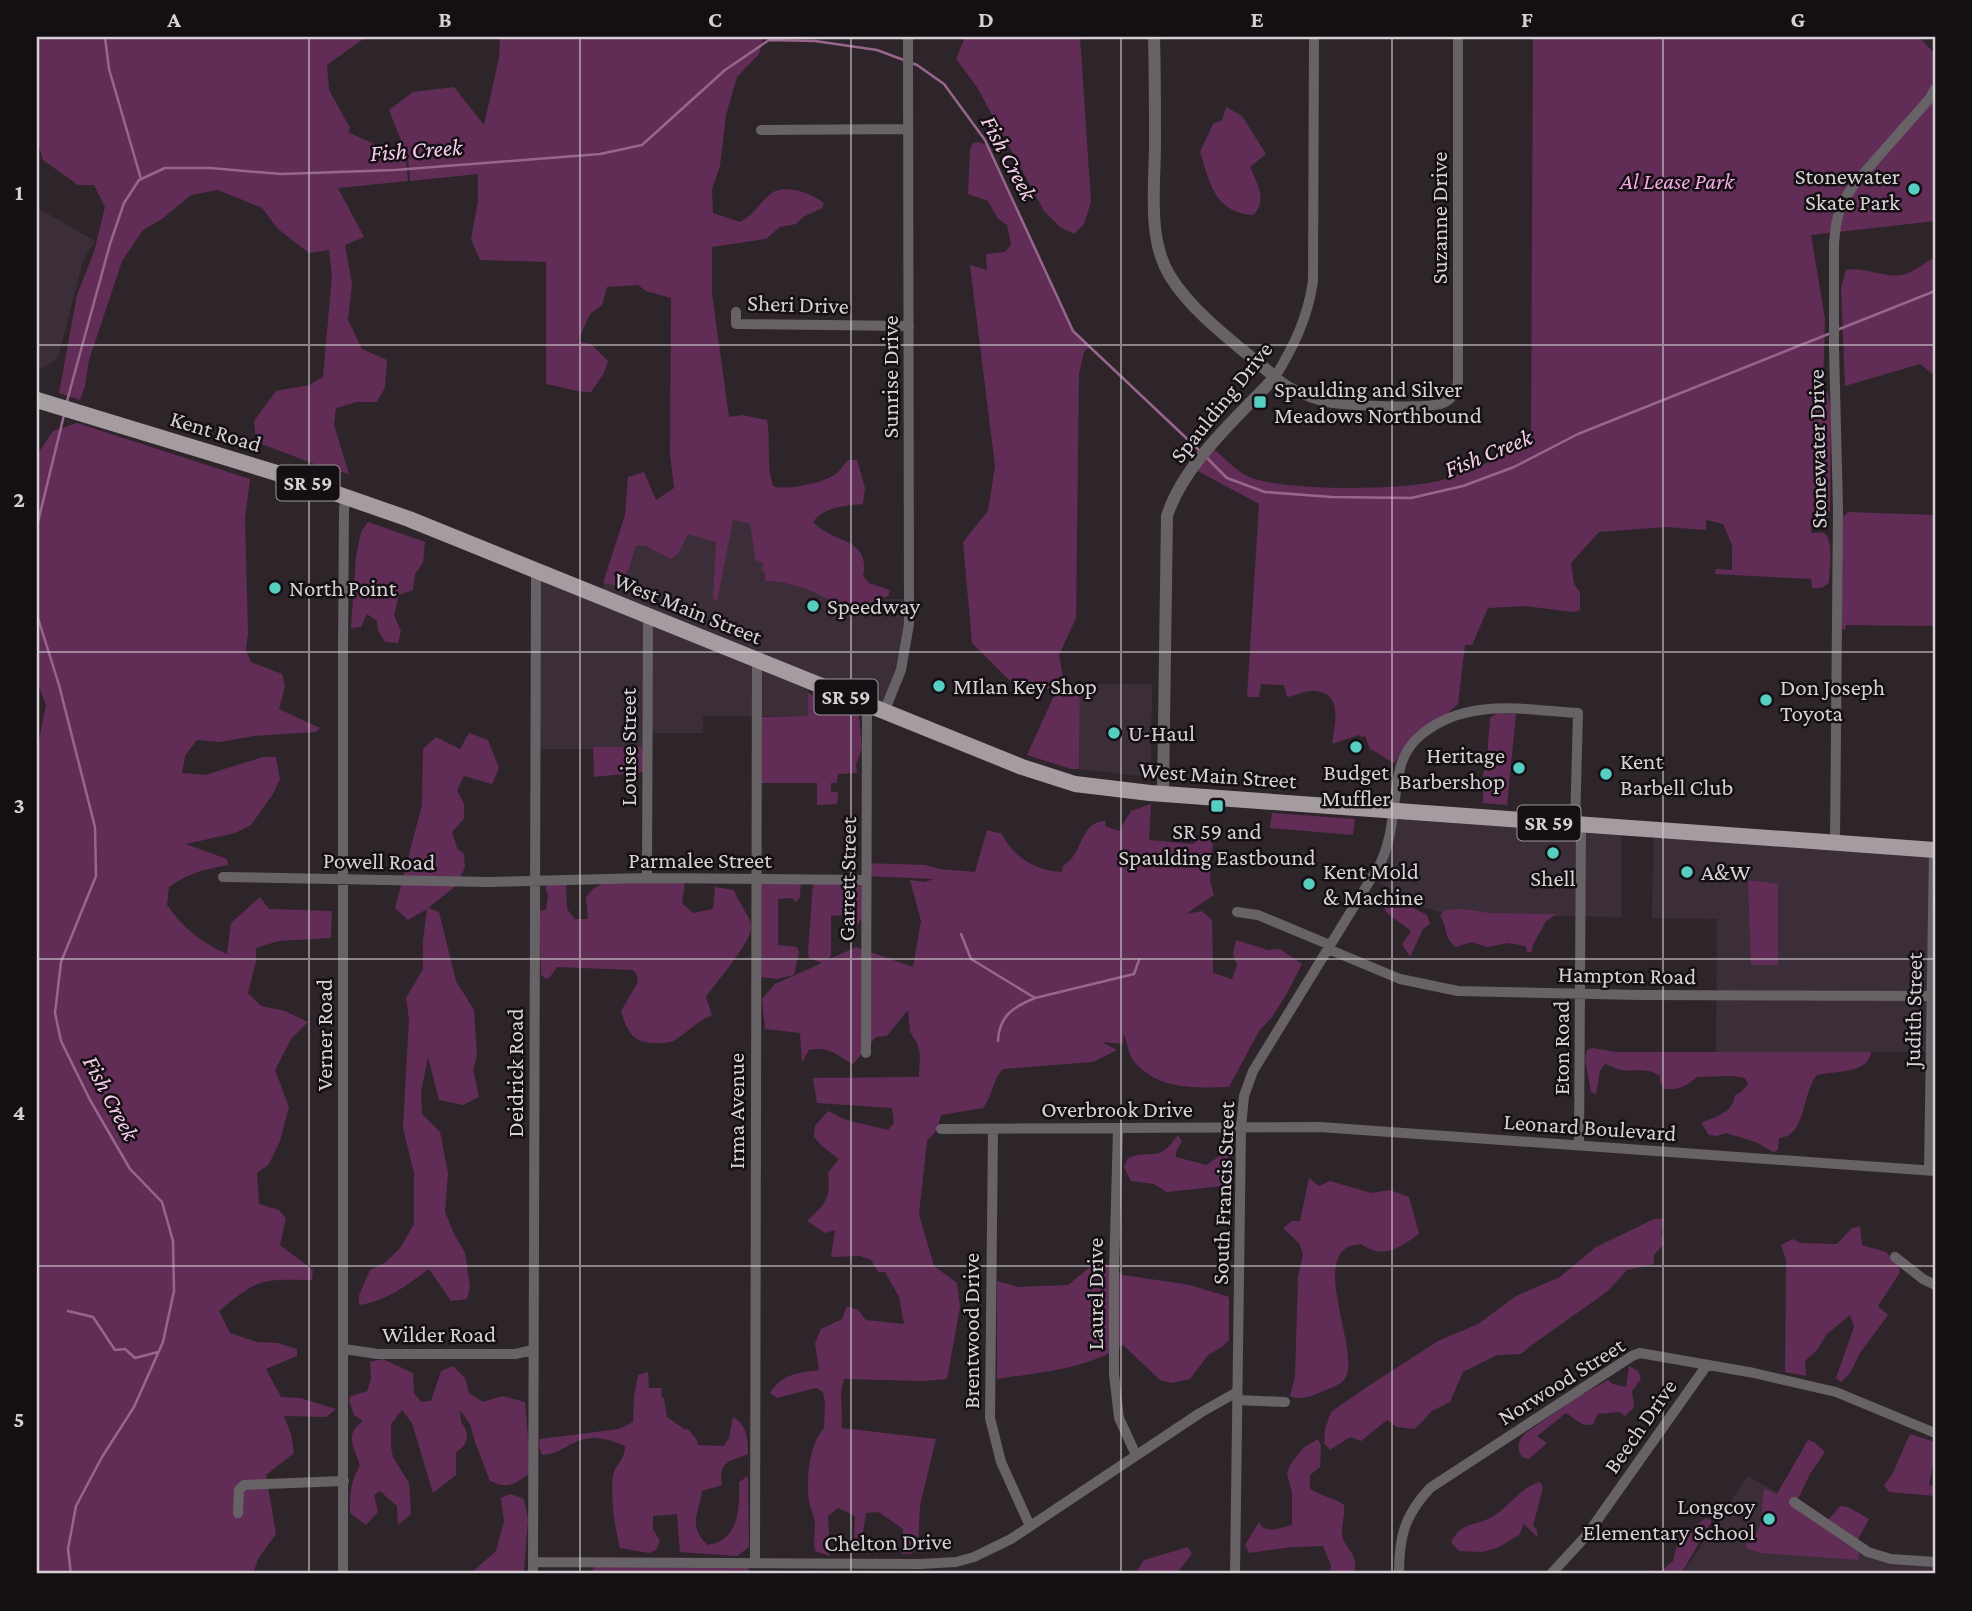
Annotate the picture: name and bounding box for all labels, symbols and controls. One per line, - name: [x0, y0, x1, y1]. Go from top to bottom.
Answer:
- text: A: [166, 6, 181, 32]
- text: B: [438, 6, 452, 32]
- text: C: [708, 6, 722, 32]
- text: D: [978, 6, 994, 32]
- text: E: [1250, 6, 1264, 32]
- text: F: [1521, 6, 1533, 32]
- text: G: [1791, 6, 1806, 32]
- water label: Fish Creek: [976, 111, 1044, 206]
- water label: Fish Creek: [369, 133, 465, 166]
- street label: Suzanne Drive: [1426, 152, 1452, 284]
- place label: Stonewater Skate Park: [1795, 163, 1900, 215]
- park label: Al Lease Park: [1619, 168, 1735, 194]
- text: 1: [15, 179, 24, 205]
- marker: Stonewater Skate Park: [1906, 181, 1922, 197]
- street label: Sheri Drive: [747, 289, 849, 319]
- street label: Sunrise Drive: [877, 316, 903, 438]
- street label: Spaulding Drive: [1164, 336, 1278, 468]
- street label: Stonewater Drive: [1803, 369, 1831, 529]
- place label: Spaulding and Silver Meadows Northbound: [1274, 376, 1482, 428]
- marker: Spaulding and Silver Meadows Northbound: [1252, 394, 1268, 410]
- street label: Kent Road: [167, 405, 265, 457]
- water label: Fish Creek: [1440, 422, 1537, 482]
- road number: SR 59: [276, 466, 340, 500]
- text: 2: [13, 486, 25, 512]
- street label: West Main Street: [610, 566, 766, 650]
- place label: North Point: [289, 575, 397, 601]
- marker: North Point: [267, 580, 283, 596]
- place label: Speedway: [827, 593, 920, 619]
- marker: Speedway: [805, 598, 821, 614]
- place label: MIlan Key Shop: [953, 673, 1097, 699]
- place label: Don Joseph Toyota: [1780, 674, 1885, 726]
- marker: MIlan Key Shop: [931, 678, 947, 694]
- road number: SR 59: [814, 680, 878, 714]
- street label: Louise Street: [615, 687, 641, 806]
- marker: Don Joseph Toyota: [1758, 692, 1774, 708]
- place label: U-Haul: [1128, 720, 1195, 746]
- marker: U-Haul: [1106, 725, 1122, 741]
- marker: Budget Muffler: [1348, 739, 1364, 755]
- place label: Heritage Barbershop: [1399, 742, 1505, 794]
- place label: Kent Barbell Club: [1620, 748, 1733, 800]
- street label: West Main Street: [1139, 757, 1298, 793]
- place label: Budget Muffler: [1322, 759, 1390, 811]
- marker: Heritage Barbershop: [1511, 760, 1527, 776]
- marker: Kent Barbell Club: [1598, 766, 1614, 782]
- text: 3: [13, 792, 25, 818]
- marker: SR 59 and Spaulding Eastbound: [1209, 798, 1225, 814]
- road number: SR 59: [1518, 806, 1580, 840]
- street label: Garrett Street: [833, 816, 861, 942]
- place label: SR 59 and Spaulding Eastbound: [1118, 818, 1316, 870]
- marker: Shell: [1545, 845, 1561, 861]
- street label: Powell Road: [323, 847, 435, 875]
- street label: Parmalee Street: [628, 847, 772, 873]
- place label: Kent Mold & Machine: [1323, 858, 1423, 910]
- place label: A&W: [1701, 859, 1752, 885]
- marker: A&W: [1679, 864, 1695, 880]
- place label: Shell: [1530, 865, 1576, 891]
- marker: Kent Mold & Machine: [1301, 876, 1317, 892]
- street label: Judith Street: [1899, 952, 1927, 1070]
- street label: Hampton Road: [1558, 961, 1696, 989]
- street label: Verner Road: [311, 979, 337, 1091]
- street label: Eton Road: [1548, 1001, 1574, 1095]
- street label: Deidrick Road: [502, 1008, 528, 1138]
- water label: Fish Creek: [78, 1051, 146, 1146]
- street label: Irma Avenue: [723, 1053, 749, 1169]
- street label: Overbrook Drive: [1041, 1096, 1193, 1122]
- text: 4: [13, 1099, 25, 1125]
- street label: South Francis Street: [1207, 1101, 1239, 1285]
- street label: Leonard Boulevard: [1503, 1108, 1677, 1146]
- street label: Laurel Drive: [1082, 1238, 1108, 1350]
- street label: Brentwood Drive: [958, 1253, 984, 1409]
- street label: Wilder Road: [382, 1321, 496, 1347]
- street label: Norwood Street: [1493, 1332, 1629, 1430]
- street label: Beech Drive: [1598, 1374, 1682, 1478]
- text: 5: [13, 1406, 25, 1432]
- place label: Longcoy Elementary School: [1583, 1493, 1755, 1545]
- marker: Longcoy Elementary School: [1761, 1511, 1777, 1527]
- street label: Chelton Drive: [824, 1528, 952, 1556]

